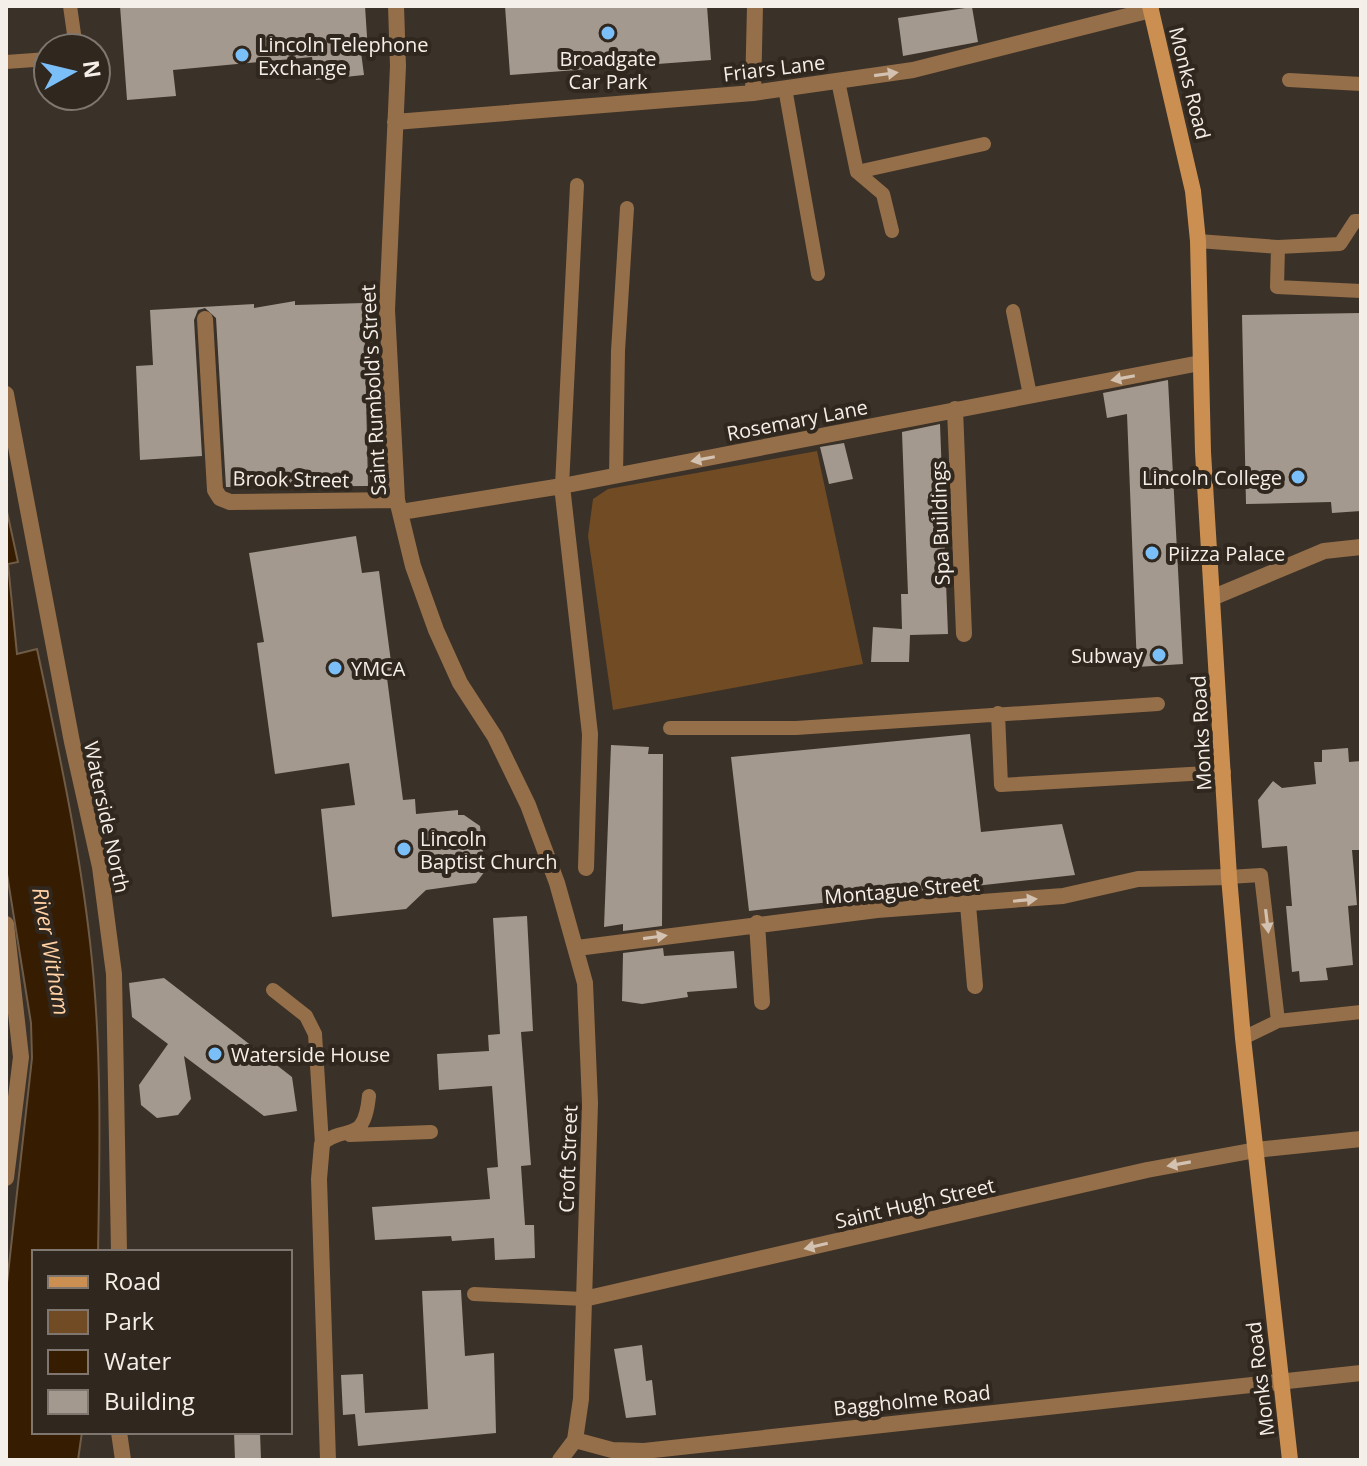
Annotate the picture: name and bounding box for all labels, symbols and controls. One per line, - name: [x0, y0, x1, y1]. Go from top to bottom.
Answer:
- marker: Broadgate Car Park: [599, 24, 617, 42]
- street label: Monks Road: [1163, 24, 1217, 142]
- place label: Lincoln Telephone Exchange: [258, 31, 428, 81]
- north arrow: [32, 32, 112, 112]
- place label: Broadgate Car Park: [560, 45, 656, 95]
- marker: Lincoln Telephone Exchange: [233, 46, 251, 64]
- street label: Friars Lane: [721, 48, 827, 88]
- text: N: [77, 58, 109, 80]
- one-way arrow: [874, 67, 899, 80]
- street label: Saint Rumbold's Street: [354, 284, 392, 496]
- one-way arrow: [1110, 372, 1135, 384]
- street label: Rosemary Lane: [724, 393, 870, 447]
- one-way arrow: [690, 453, 715, 465]
- street label: Spa Buildings: [924, 460, 956, 586]
- street label: Brook Street: [232, 464, 350, 494]
- place label: Lincoln College: [1142, 464, 1282, 491]
- marker: Lincoln College: [1289, 468, 1307, 486]
- place label: Piizza Palace: [1168, 540, 1285, 567]
- marker: Piizza Palace: [1143, 544, 1161, 562]
- place label: Subway: [1071, 642, 1144, 669]
- marker: Subway: [1150, 646, 1168, 664]
- place label: YMCA: [351, 655, 406, 682]
- marker: YMCA: [326, 659, 344, 677]
- street label: Monks Road: [1185, 675, 1217, 791]
- street label: Waterside North: [78, 739, 136, 895]
- place label: Lincoln Baptist Church: [420, 825, 557, 875]
- marker: Lincoln Baptist Church: [395, 840, 413, 858]
- street label: Montague Street: [823, 870, 981, 910]
- water label: River Witham: [26, 885, 78, 1017]
- one-way arrow: [1013, 893, 1038, 906]
- one-way arrow: [1260, 909, 1273, 934]
- one-way arrow: [643, 930, 668, 943]
- place label: Waterside House: [231, 1041, 390, 1068]
- marker: Waterside House: [206, 1045, 224, 1063]
- street label: Croft Street: [553, 1105, 583, 1213]
- one-way arrow: [1166, 1158, 1191, 1171]
- street label: Saint Hugh Street: [833, 1172, 997, 1234]
- one-way arrow: [803, 1240, 828, 1253]
- legend: [32, 1250, 292, 1434]
- text: Road: [104, 1264, 161, 1297]
- text: Park: [104, 1304, 155, 1337]
- street label: Monks Road: [1240, 1320, 1280, 1438]
- text: Water: [104, 1344, 172, 1377]
- street label: Baggholme Road: [832, 1378, 992, 1422]
- text: Building: [104, 1384, 195, 1417]

